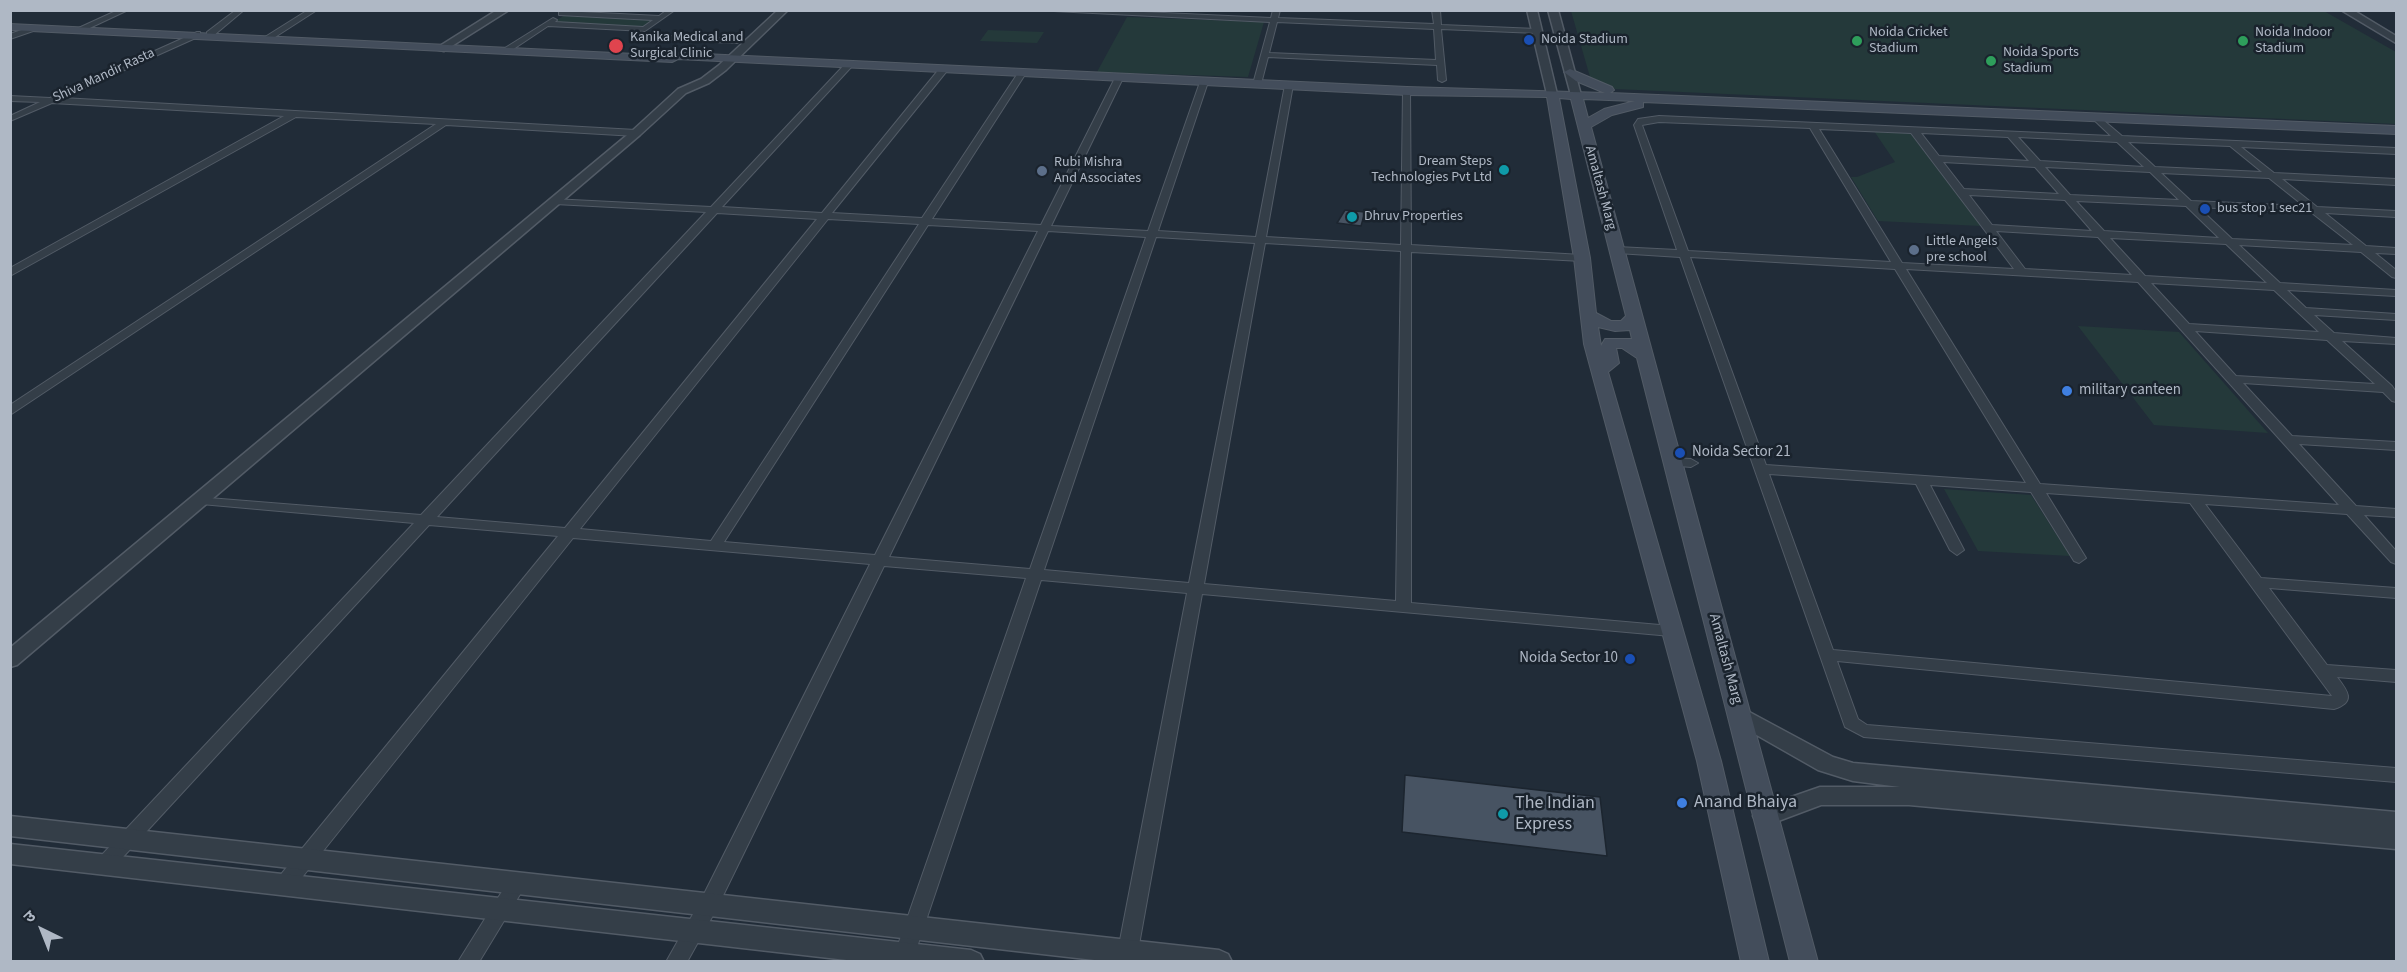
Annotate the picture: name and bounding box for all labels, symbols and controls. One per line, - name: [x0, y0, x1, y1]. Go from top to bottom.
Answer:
- place label: Noida Cricket Stadium: [1869, 25, 1948, 57]
- place label: Noida Indoor Stadium: [2255, 25, 2332, 57]
- place label: Kanika Medical and Surgical Clinic: [630, 30, 743, 62]
- place label: Noida Stadium: [1541, 32, 1628, 48]
- marker: Noida Stadium: [1522, 33, 1536, 47]
- marker: Noida Cricket Stadium: [1850, 34, 1864, 48]
- marker: Noida Indoor Stadium: [2236, 34, 2250, 48]
- marker: Kanika Medical and Surgical Clinic: [607, 37, 625, 55]
- street label: Shiva Mandir Rasta: [50, 45, 158, 107]
- place label: Noida Sports Stadium: [2003, 45, 2079, 78]
- marker: Noida Sports Stadium: [1984, 54, 1998, 68]
- street label: Amaltash Marg: [1581, 144, 1619, 232]
- place label: Dream Steps Technologies Pvt Ltd: [1371, 154, 1492, 186]
- place label: Rubi Mishra And Associates: [1054, 155, 1141, 188]
- marker: Dream Steps Technologies Pvt Ltd: [1497, 163, 1511, 177]
- marker: Rubi Mishra And Associates: [1035, 164, 1049, 178]
- place label: bus stop 1 sec21: [2217, 201, 2312, 217]
- marker: bus stop 1 sec21: [2198, 202, 2212, 216]
- place label: Dhruv Properties: [1364, 209, 1463, 225]
- marker: Dhruv Properties: [1345, 210, 1359, 224]
- place label: Little Angels pre school: [1926, 234, 1997, 266]
- marker: Little Angels pre school: [1907, 243, 1921, 257]
- place label: military canteen: [2079, 382, 2181, 400]
- marker: military canteen: [2060, 384, 2074, 398]
- place label: Noida Sector 21: [1692, 444, 1791, 462]
- marker: Noida Sector 21: [1673, 446, 1687, 460]
- street label: Amaltash Marg: [1704, 612, 1746, 706]
- place label: Noida Sector 10: [1519, 650, 1618, 668]
- marker: Noida Sector 10: [1623, 652, 1637, 666]
- place label: Anand Bhaiya: [1694, 792, 1797, 814]
- place label: The Indian Express: [1515, 793, 1595, 836]
- marker: Anand Bhaiya: [1675, 796, 1689, 810]
- marker: The Indian Express: [1496, 807, 1510, 821]
- north arrow: [12, 900, 72, 960]
- text: उ: [19, 906, 41, 928]

